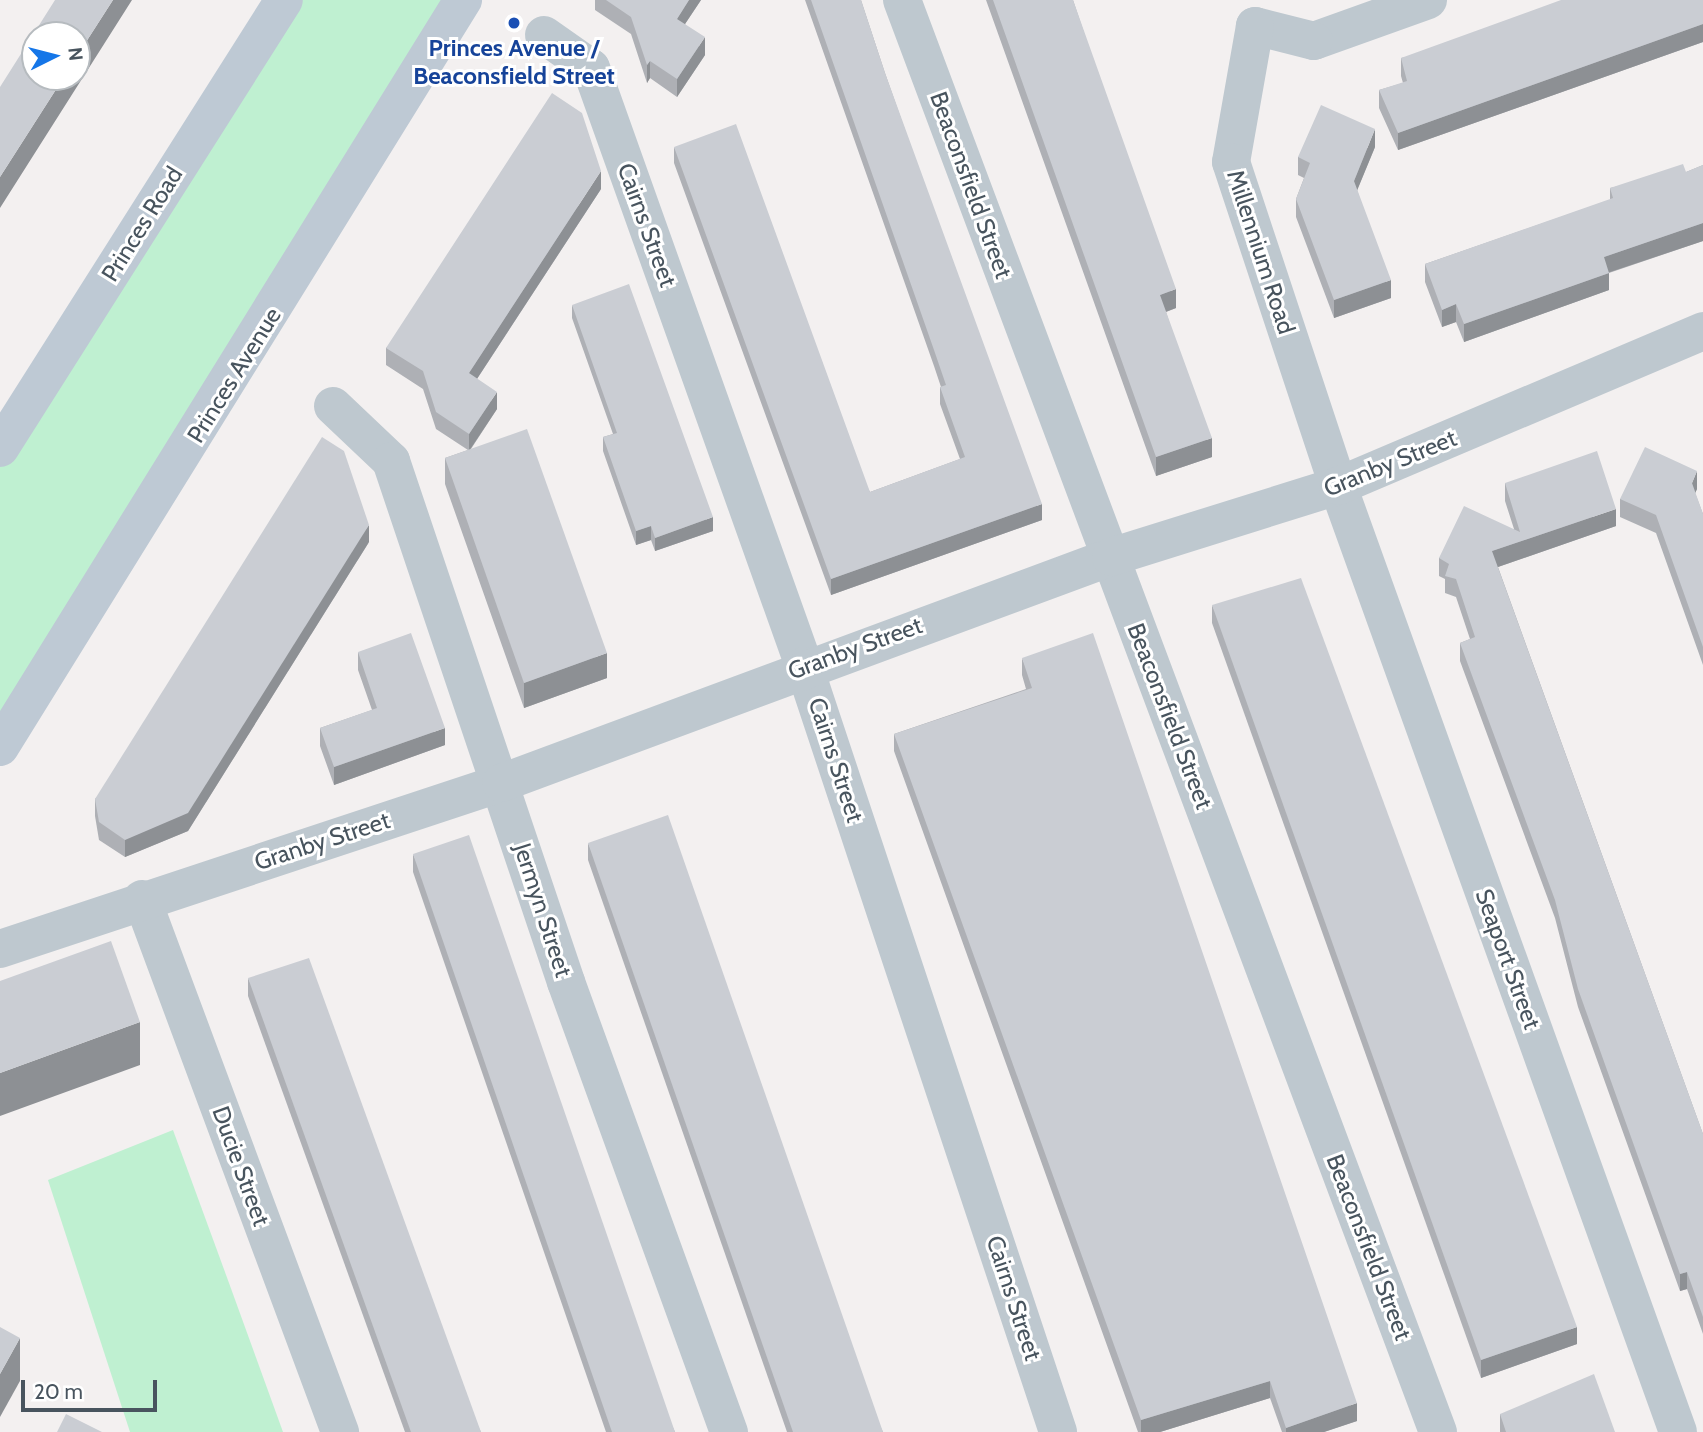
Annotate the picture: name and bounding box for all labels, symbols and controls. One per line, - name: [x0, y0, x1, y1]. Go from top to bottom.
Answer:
- marker: Princes Avenue / Beaconsfield Street: [506, 15, 522, 31]
- north arrow: [21, 21, 91, 91]
- place label: Princes Avenue / Beaconsfield Street: [413, 34, 615, 90]
- text: N: [63, 46, 88, 62]
- street label: Beaconsfield Street: [924, 88, 1018, 282]
- street label: Cairns Street: [611, 159, 683, 291]
- street label: Princes Road: [95, 161, 189, 287]
- street label: Millennium Road: [1221, 166, 1301, 338]
- street label: Princes Avenue: [181, 302, 287, 448]
- street label: Granby Street: [1319, 423, 1461, 503]
- street label: Granby Street: [784, 610, 926, 686]
- street label: Beaconsfield Street: [1121, 619, 1219, 813]
- street label: Cairns Street: [802, 694, 870, 826]
- street label: Granby Street: [251, 806, 393, 876]
- street label: Jermyn Street: [508, 839, 578, 981]
- street label: Seaport Street: [1469, 885, 1547, 1033]
- street label: Ducie Street: [206, 1102, 276, 1230]
- street label: Beaconsfield Street: [1320, 1150, 1418, 1344]
- street label: Cairns Street: [980, 1232, 1048, 1364]
- scale bar: [24, 1366, 161, 1410]
- text: 20 m: [34, 1379, 83, 1404]

